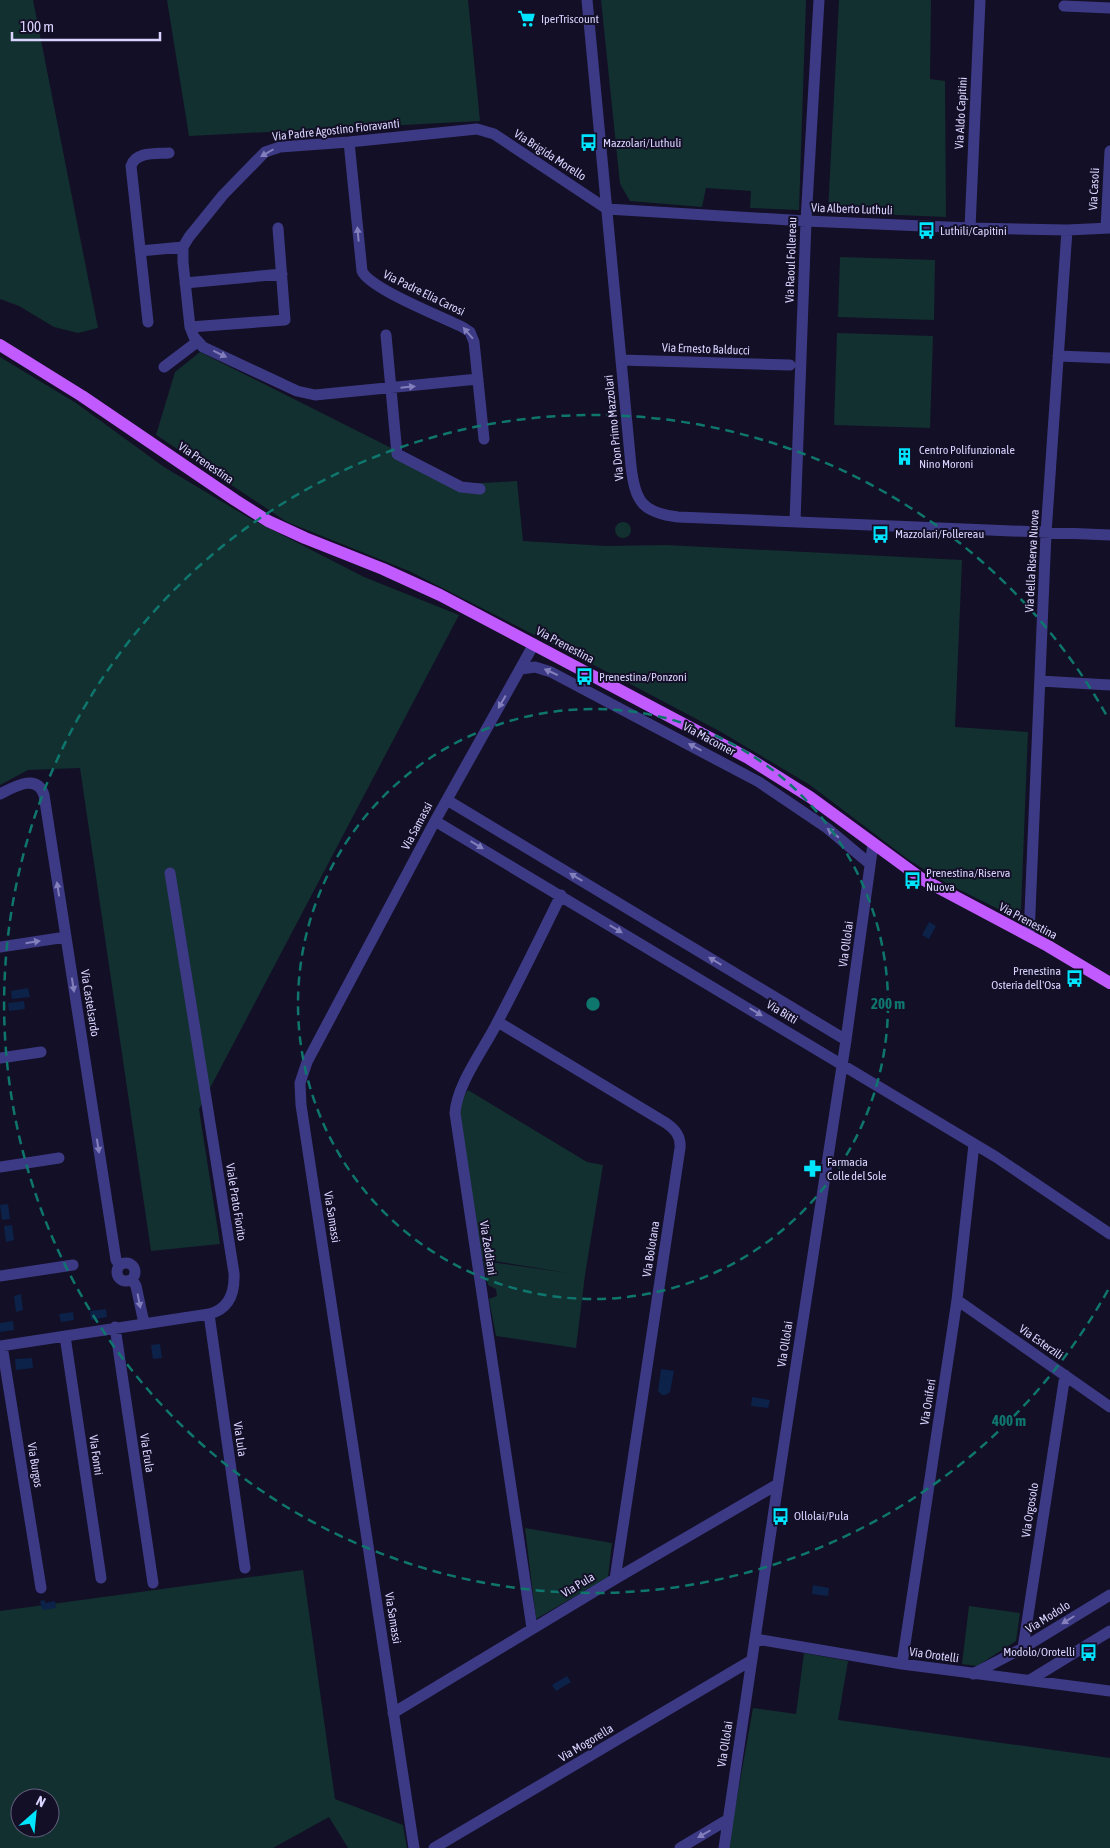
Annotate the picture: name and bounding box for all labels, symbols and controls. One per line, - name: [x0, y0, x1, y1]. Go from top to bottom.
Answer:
- supermarket icon: IperTriscount: [517, 9, 537, 29]
- scale bar: [12, 10, 160, 42]
- place label: IperTriscount: [541, 12, 600, 26]
- text: 100 m: [20, 18, 54, 35]
- street label: Via Aldo Capitini: [952, 77, 970, 149]
- street label: Via Padre Agostino Fioravanti: [272, 116, 400, 144]
- street label: Via Brigida Morello: [511, 126, 589, 184]
- bus stop icon: Mazzolari/Luthuli: [579, 133, 599, 153]
- place label: Mazzolari/Luthuli: [603, 136, 681, 150]
- one-way arrow: [261, 148, 274, 157]
- street label: Via Casoli: [1086, 167, 1102, 211]
- street label: Via Alberto Luthuli: [811, 201, 893, 217]
- street label: Via Raoul Follereau: [783, 217, 800, 303]
- bus stop icon: Luthili/Capitini: [916, 221, 936, 241]
- place label: Luthili/Capitini: [940, 224, 1007, 238]
- one-way arrow: [354, 226, 362, 242]
- street label: Via Padre Elia Carosi: [381, 267, 467, 319]
- one-way arrow: [462, 328, 474, 340]
- street label: Via Ernesto Balducci: [662, 340, 750, 358]
- one-way arrow: [213, 351, 227, 359]
- street label: Via Don Primo Mazzolari: [601, 374, 627, 482]
- one-way arrow: [400, 383, 416, 391]
- street label: Via Prenestina: [176, 439, 236, 487]
- place label: Centro Polifunzionale Nino Moroni: [919, 443, 1015, 471]
- building icon: Centro Polifunzionale Nino Moroni: [895, 447, 915, 467]
- street label: Via della Riserva Nuova: [1022, 509, 1042, 613]
- bus stop icon: Mazzolari/Follereau: [871, 524, 891, 544]
- place label: Mazzolari/Follereau: [895, 527, 984, 541]
- street label: Via Prenestina: [534, 624, 596, 666]
- bus stop icon: Prenestina/Ponzoni: [575, 667, 595, 687]
- one-way arrow: [544, 668, 558, 676]
- place label: Prenestina/Ponzoni: [599, 670, 687, 684]
- one-way arrow: [498, 695, 507, 709]
- street label: Via Macomer: [680, 719, 738, 759]
- one-way arrow: [688, 743, 702, 751]
- street label: Via Samassi: [399, 800, 435, 852]
- one-way arrow: [826, 828, 839, 838]
- one-way arrow: [470, 841, 483, 850]
- place label: Prenestina/Riserva Nuova: [926, 866, 1010, 894]
- bus stop icon: Prenestina/Riserva Nuova: [902, 870, 922, 890]
- one-way arrow: [569, 873, 582, 882]
- one-way arrow: [54, 881, 62, 897]
- street label: Via Prenestina: [997, 900, 1059, 942]
- street label: Via Ollolai: [836, 920, 856, 968]
- one-way arrow: [610, 924, 623, 933]
- one-way arrow: [25, 938, 41, 946]
- one-way arrow: [708, 956, 721, 965]
- place label: Prenestina Osteria dell'Osa: [991, 964, 1061, 992]
- street label: Via Castelsardo: [78, 968, 102, 1038]
- bus stop icon: Prenestina Osteria dell'Osa: [1065, 968, 1085, 988]
- one-way arrow: [69, 978, 77, 994]
- centre of rings: [584, 995, 602, 1013]
- text: 200 m: [871, 995, 905, 1012]
- street label: Via Bitti: [764, 997, 800, 1027]
- one-way arrow: [749, 1008, 762, 1017]
- one-way arrow: [94, 1138, 102, 1154]
- place label: Farmacia Colle del Sole: [827, 1155, 887, 1183]
- pharmacy icon: Farmacia Colle del Sole: [803, 1159, 823, 1179]
- street label: Viale Prato Fiorito: [223, 1162, 249, 1242]
- street label: Via Samassi: [321, 1190, 343, 1244]
- street label: Via Zeddiani: [477, 1220, 499, 1276]
- street label: Via Bolotana: [640, 1220, 662, 1278]
- one-way arrow: [135, 1293, 143, 1308]
- street label: Via Ollolai: [774, 1320, 796, 1368]
- street label: Via Esterzili: [1016, 1322, 1066, 1362]
- street label: Via Oniferi: [917, 1378, 939, 1426]
- text: 400 m: [991, 1412, 1026, 1429]
- street label: Via Lula: [231, 1421, 249, 1457]
- street label: Via Erula: [137, 1433, 157, 1473]
- street label: Via Fonni: [86, 1434, 106, 1476]
- street label: Via Burgos: [25, 1442, 45, 1488]
- street label: Via Orgosolo: [1019, 1481, 1041, 1538]
- bus stop icon: Ollolai/Pula: [770, 1506, 790, 1526]
- place label: Ollolai/Pula: [794, 1509, 849, 1523]
- street label: Via Pula: [559, 1570, 597, 1600]
- street label: Via Samassi: [382, 1591, 404, 1645]
- street label: Via Modolo: [1023, 1598, 1073, 1636]
- one-way arrow: [1062, 1616, 1075, 1625]
- bus stop icon: Modolo/Orotelli: [1079, 1642, 1099, 1662]
- street label: Via Orotelli: [908, 1645, 960, 1665]
- place label: Modolo/Orotelli: [1003, 1645, 1075, 1659]
- street label: Via Ollolai: [714, 1720, 736, 1768]
- street label: Via Mogorella: [556, 1721, 616, 1765]
- north arrow: [10, 1788, 60, 1838]
- text: N: [34, 1792, 48, 1810]
- one-way arrow: [697, 1830, 710, 1839]

